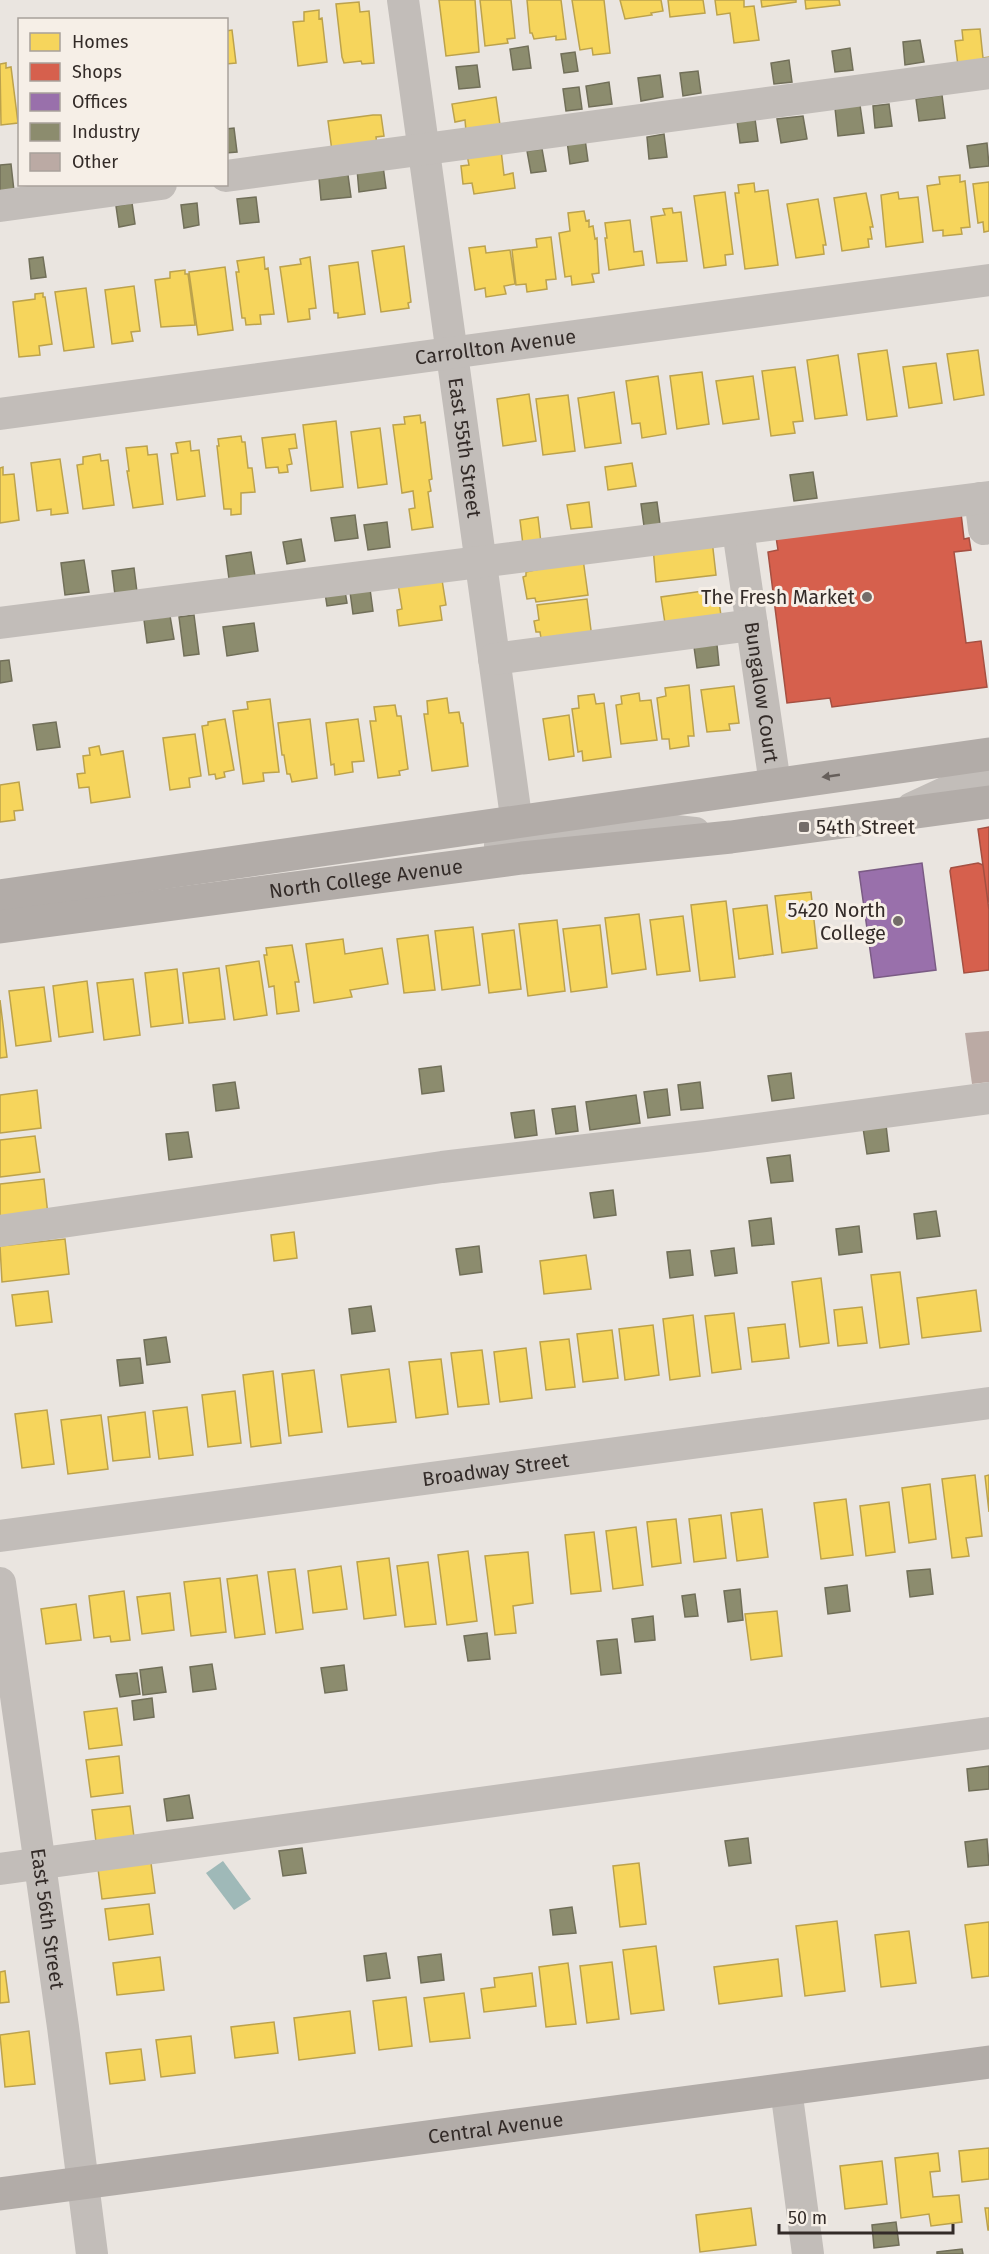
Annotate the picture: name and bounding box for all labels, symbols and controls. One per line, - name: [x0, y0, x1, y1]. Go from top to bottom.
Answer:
- legend: [18, 18, 228, 186]
- text: Homes: [72, 31, 128, 53]
- text: Shops: [72, 61, 122, 83]
- text: Offices: [72, 91, 127, 113]
- text: Industry: [72, 121, 140, 143]
- text: Other: [72, 151, 118, 173]
- street label: Carrollton Avenue: [413, 324, 577, 370]
- street label: East 55th Street: [443, 376, 487, 520]
- place label: The Fresh Market: [701, 585, 856, 609]
- marker: The Fresh Market: [860, 590, 874, 604]
- street label: Bungalow Court: [739, 620, 784, 765]
- one-way arrow: [821, 771, 840, 780]
- place label: 54th Street: [816, 815, 916, 839]
- marker: 54th Street: [797, 820, 811, 834]
- street label: North College Avenue: [268, 854, 464, 903]
- place label: 5420 North College: [787, 898, 886, 945]
- marker: 5420 North College: [891, 914, 905, 928]
- street label: Broadway Street: [421, 1448, 571, 1491]
- street label: East 56th Street: [26, 1846, 70, 1992]
- street label: Central Avenue: [427, 2107, 565, 2149]
- scale bar: [779, 2197, 953, 2235]
- text: 50 m: [788, 2207, 827, 2229]

